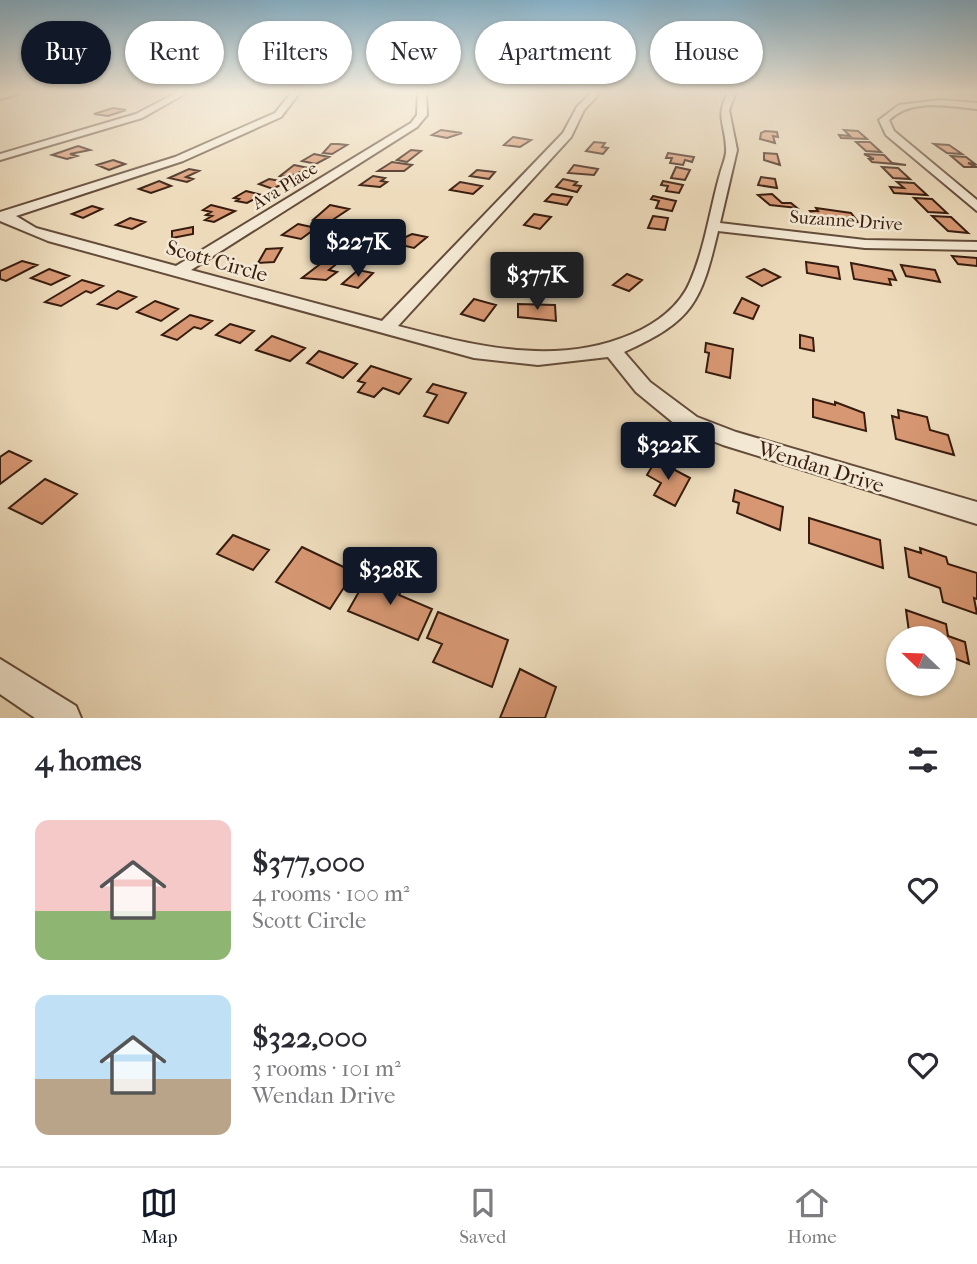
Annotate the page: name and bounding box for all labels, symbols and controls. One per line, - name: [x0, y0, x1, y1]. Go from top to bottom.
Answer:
- chip: Buy: [21, 21, 111, 84]
- chip: Rent: [125, 21, 224, 84]
- chip: Filters: [238, 21, 352, 84]
- chip: New: [366, 21, 461, 84]
- chip: Apartment: [475, 21, 636, 84]
- chip: House: [650, 21, 763, 84]
- street label: Ava Place: [248, 158, 322, 215]
- street label: Suzanne Drive: [789, 207, 903, 235]
- pin: $227K: [309, 219, 407, 279]
- text: $227K: [326, 228, 390, 255]
- street label: Scott Circle: [163, 235, 271, 287]
- pin: $377K: [488, 252, 586, 312]
- text: $377K: [506, 261, 568, 288]
- pin: $322K: [619, 422, 717, 482]
- text: $322K: [637, 431, 699, 458]
- street label: Wendan Drive: [754, 436, 887, 498]
- pin: $328K: [341, 548, 439, 607]
- text: $328K: [359, 556, 421, 583]
- north arrow: [886, 626, 956, 696]
- map controls: [886, 626, 956, 696]
- icon: filters: [904, 741, 942, 779]
- text: 4 homes: [35, 743, 142, 778]
- text: $377,000: [252, 845, 365, 880]
- icon: home: [91, 848, 175, 932]
- icon: heart: [904, 871, 942, 909]
- text: 4 rooms · 100 m²: [252, 880, 410, 907]
- text: Scott Circle: [252, 907, 366, 934]
- text: $322,000: [252, 1020, 368, 1055]
- icon: home: [91, 1023, 175, 1107]
- icon: heart: [904, 1046, 942, 1084]
- text: 3 rooms · 101 m²: [252, 1055, 401, 1082]
- text: Wendan Drive: [252, 1082, 395, 1109]
- tab: Map: [140, 1184, 178, 1248]
- tab: Saved: [459, 1184, 506, 1248]
- tab: Home: [787, 1184, 837, 1248]

